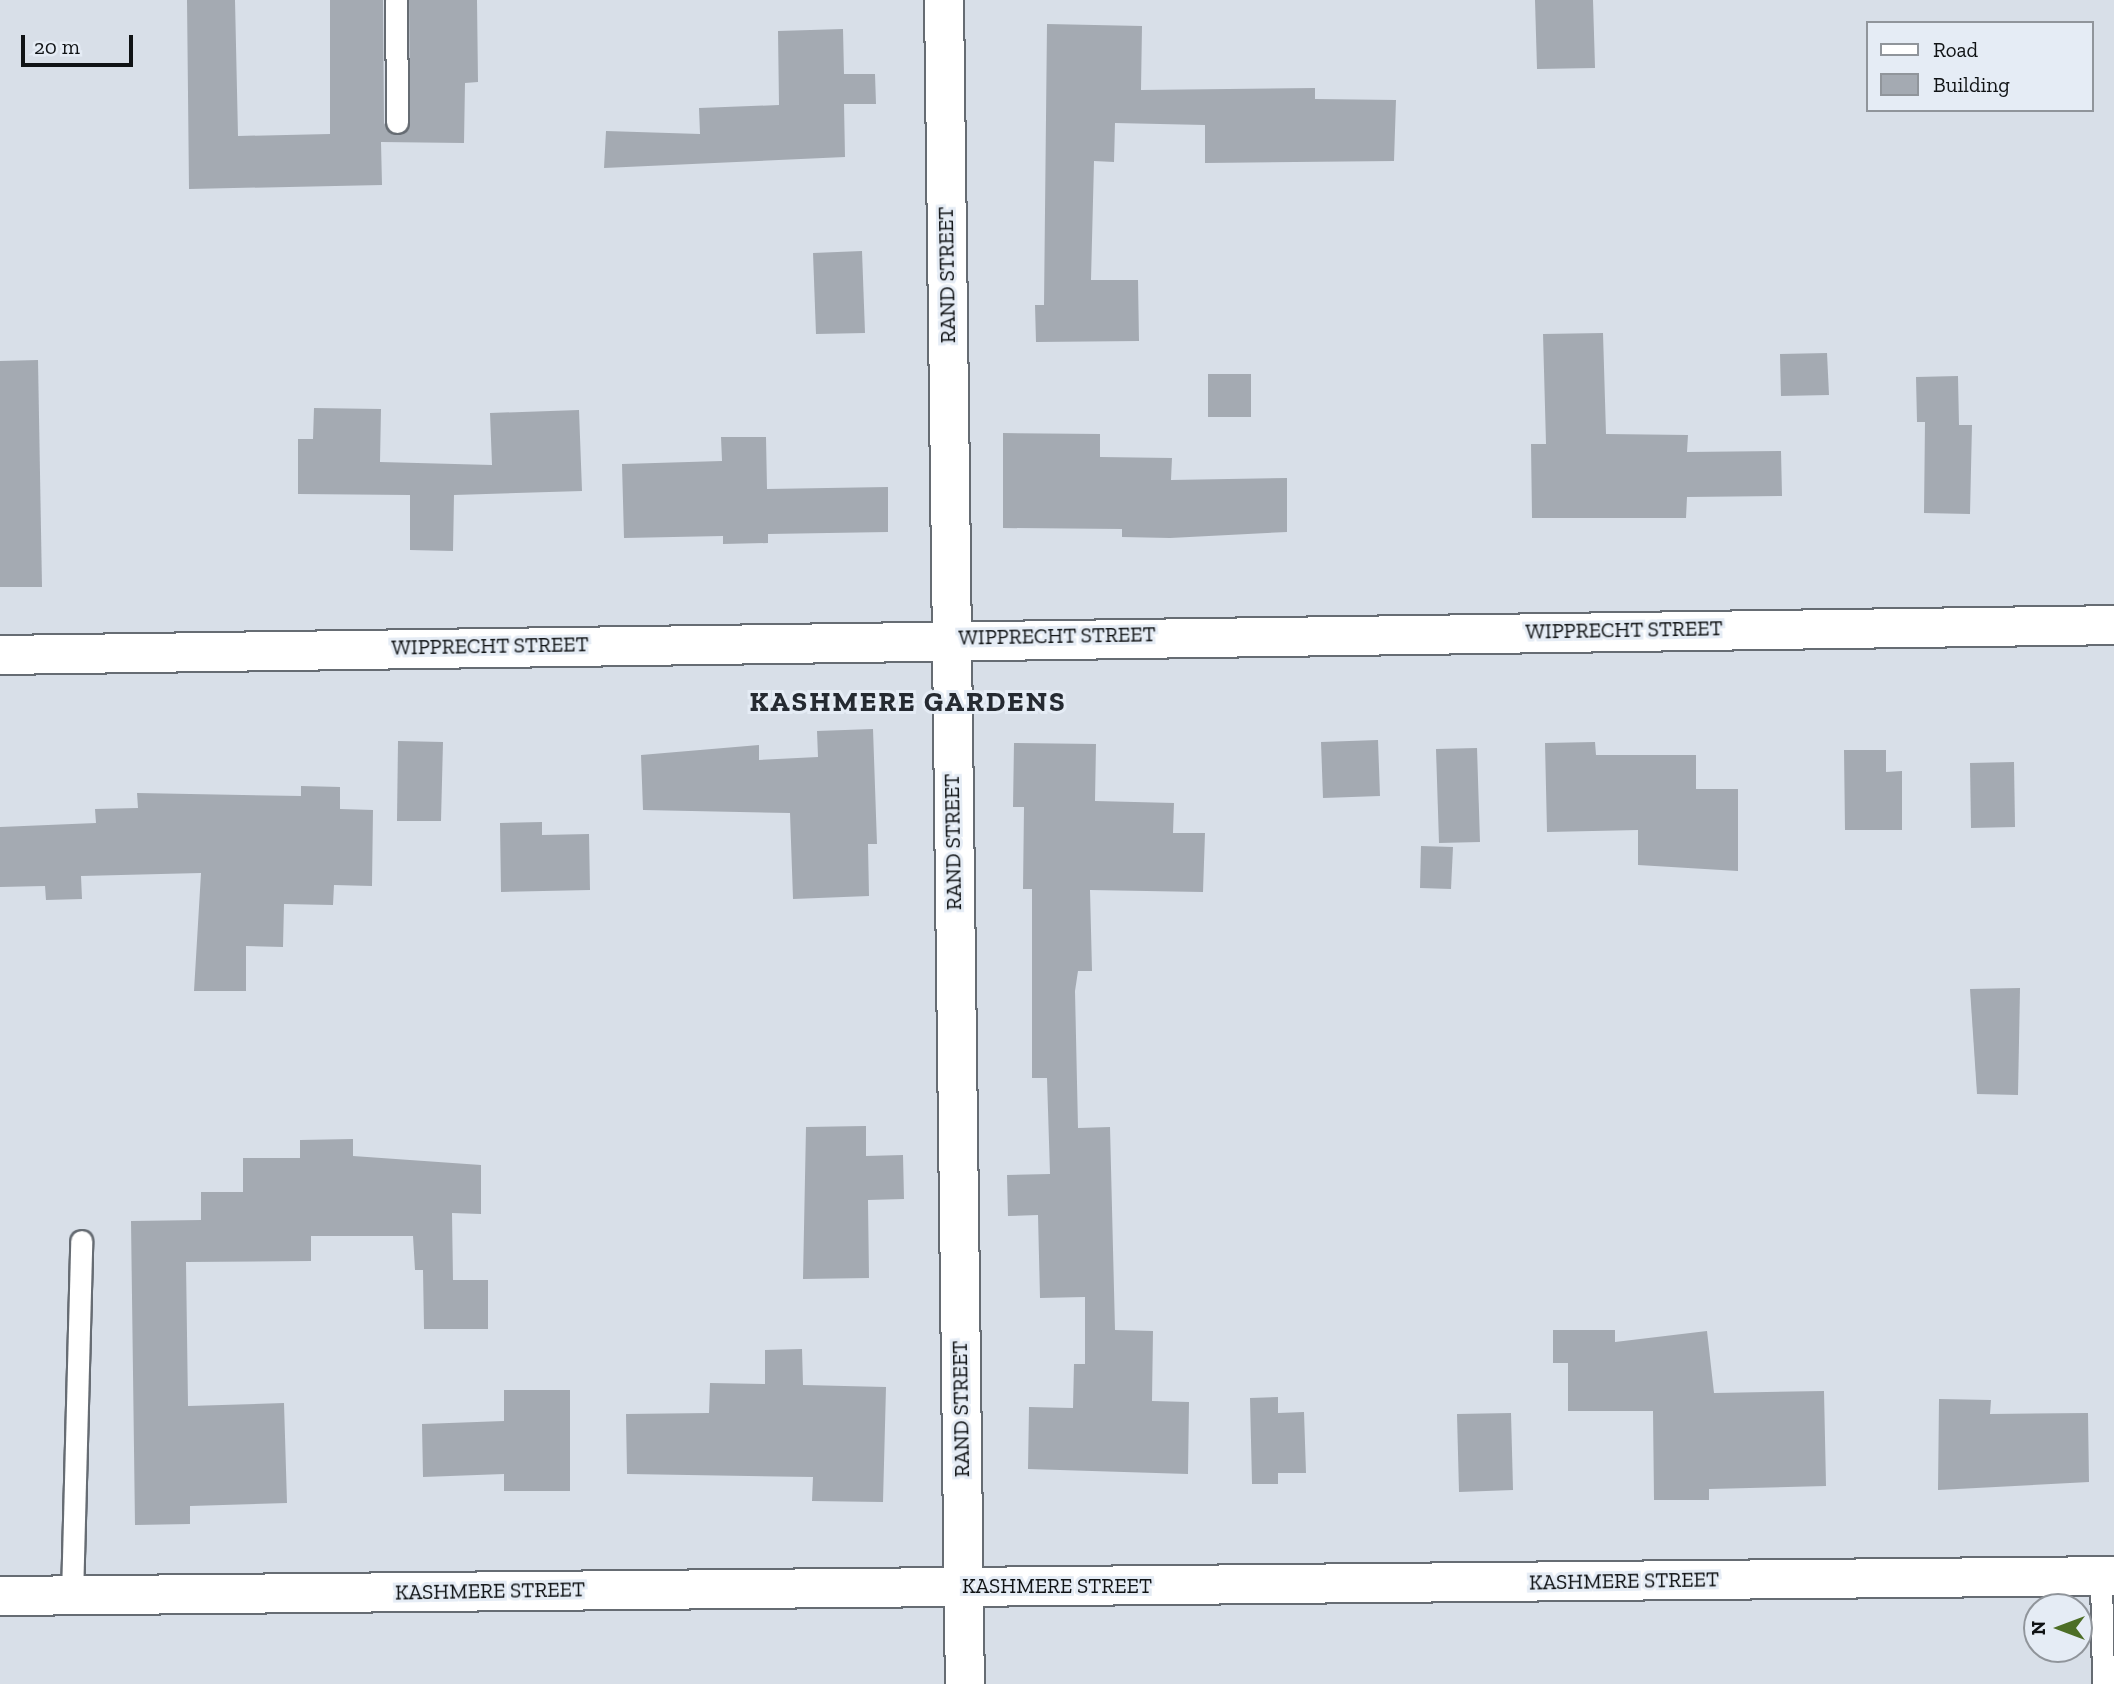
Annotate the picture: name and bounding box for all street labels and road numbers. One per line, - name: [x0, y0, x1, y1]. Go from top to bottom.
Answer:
- street label: RAND STREET: [933, 207, 961, 343]
- street label: WIPPRECHT STREET: [1525, 616, 1723, 644]
- street label: WIPPRECHT STREET: [958, 622, 1156, 650]
- street label: WIPPRECHT STREET: [391, 632, 589, 660]
- street label: RAND STREET: [939, 774, 967, 910]
- street label: RAND STREET: [947, 1341, 975, 1477]
- street label: KASHMERE STREET: [1529, 1567, 1719, 1595]
- street label: KASHMERE STREET: [962, 1573, 1152, 1599]
- street label: KASHMERE STREET: [395, 1577, 585, 1605]

